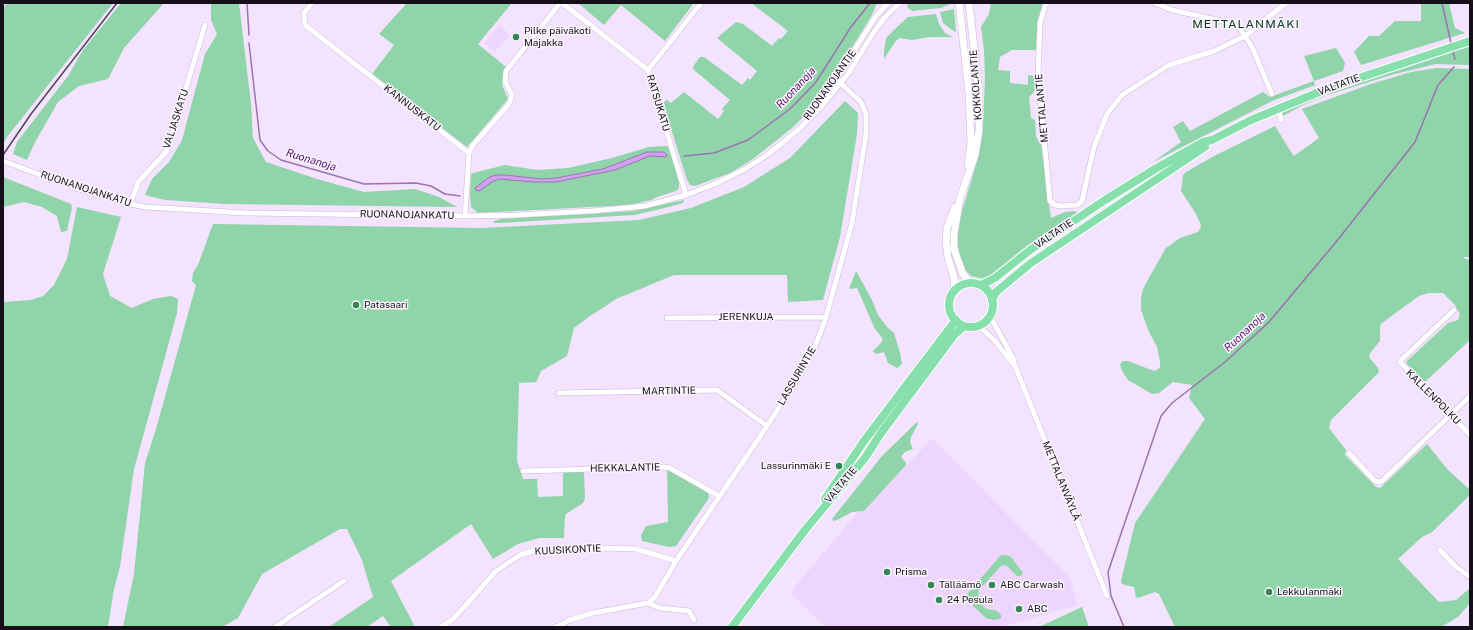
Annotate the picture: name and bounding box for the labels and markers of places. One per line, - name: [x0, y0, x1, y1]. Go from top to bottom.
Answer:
- place label: Pilke päiväkoti Majakka: [524, 25, 591, 48]
- marker: Pilke päiväkoti Majakka: [511, 32, 521, 42]
- place label: Patasaari: [364, 299, 407, 311]
- marker: Patasaari: [351, 300, 361, 310]
- place label: Lassurinmäki E: [761, 460, 831, 472]
- marker: Lassurinmäki E: [834, 461, 844, 471]
- place label: Prisma: [895, 566, 927, 578]
- marker: Prisma: [882, 567, 892, 577]
- place label: Tälläämö: [939, 579, 981, 591]
- place label: ABC Carwash: [1000, 579, 1063, 591]
- marker: Tälläämö: [926, 580, 936, 590]
- marker: ABC Carwash: [987, 580, 997, 590]
- place label: Lekkulanmäki: [1277, 586, 1342, 598]
- marker: Lekkulanmäki: [1264, 587, 1274, 597]
- place label: 24 Pesula: [947, 594, 993, 606]
- marker: 24 Pesula: [934, 595, 944, 605]
- place label: ABC: [1027, 603, 1048, 615]
- marker: ABC: [1014, 604, 1024, 614]

